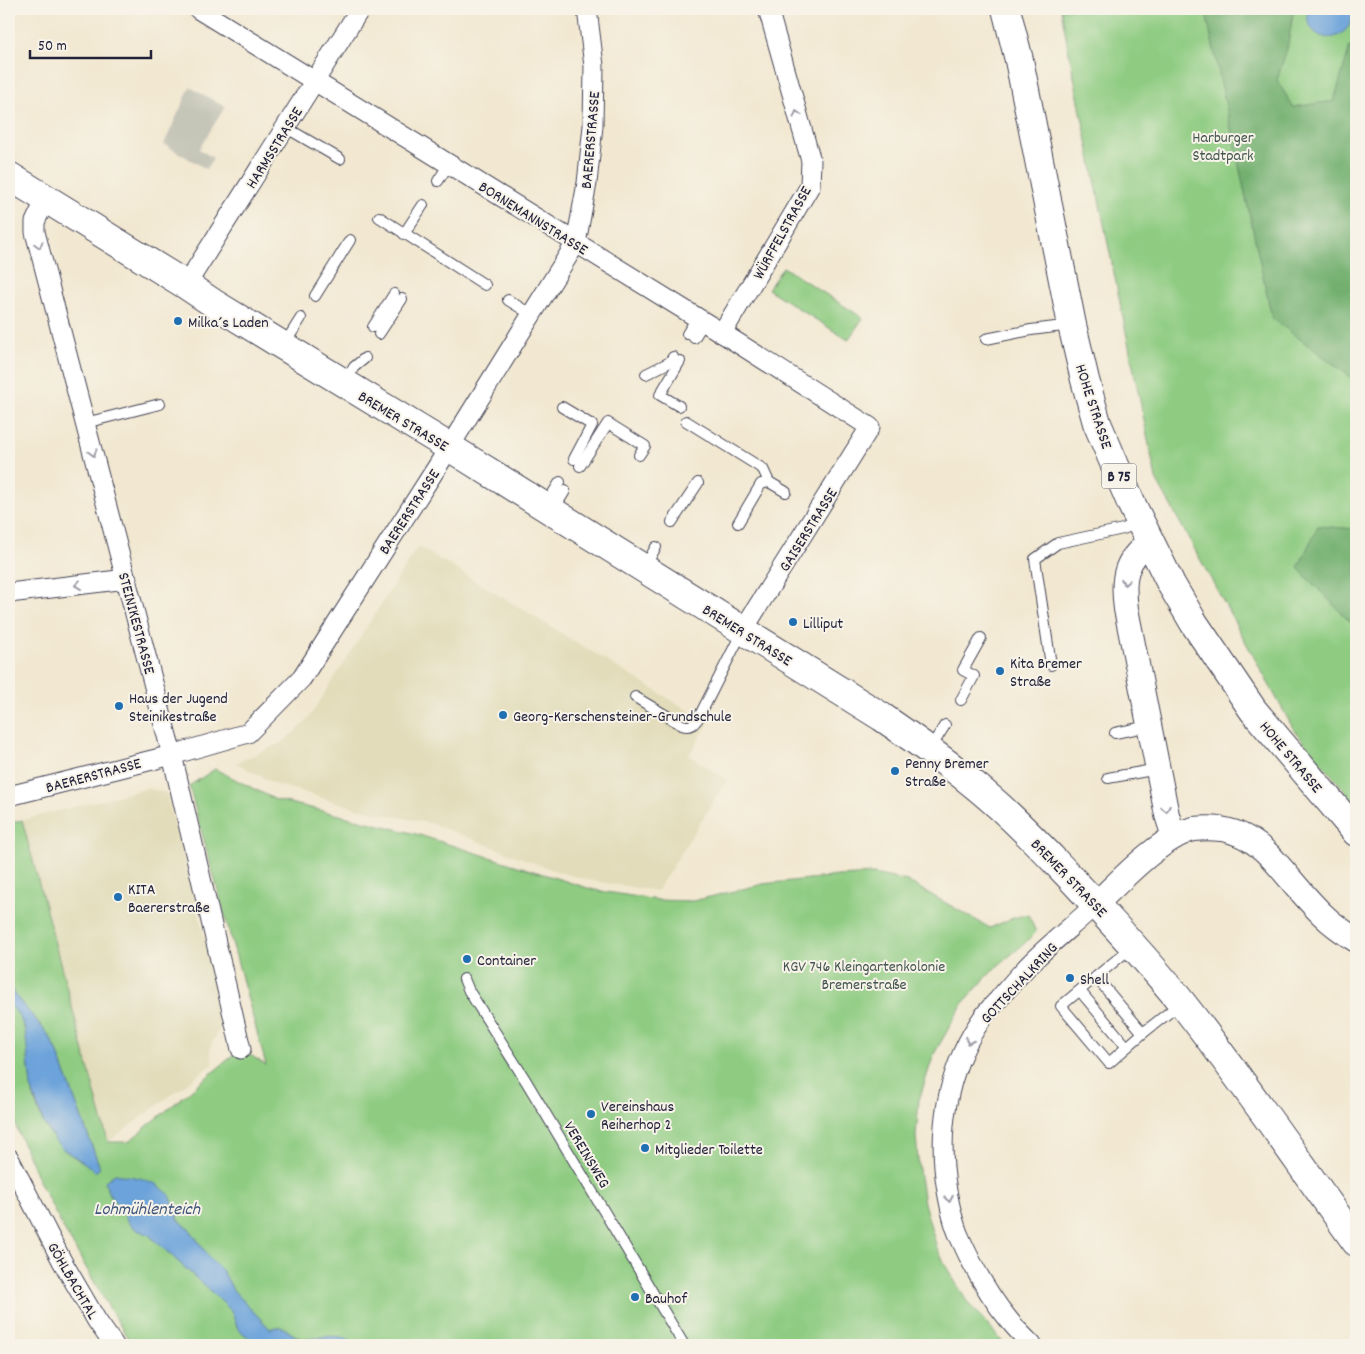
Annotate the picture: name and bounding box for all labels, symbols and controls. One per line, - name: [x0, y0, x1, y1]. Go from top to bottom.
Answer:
- scale bar: [30, 28, 151, 60]
- text: 50 m: [38, 36, 67, 58]
- street label: BAERERSTRASSE: [576, 90, 607, 190]
- street label: HARMSSTRASSE: [241, 102, 310, 194]
- one-way arrow: [793, 110, 803, 118]
- park label: Harburger Stadtpark: [1192, 127, 1254, 168]
- street label: BORNEMANNSTRASSE: [474, 176, 592, 262]
- street label: WÜRFFELSTRASSE: [748, 182, 819, 284]
- one-way arrow: [33, 241, 44, 250]
- place label: Milka´s Laden: [188, 312, 269, 335]
- marker: Milka´s Laden: [172, 315, 184, 327]
- street label: HOHE STRASSE: [1068, 361, 1117, 453]
- street label: BREMER STRASSE: [353, 386, 453, 459]
- one-way arrow: [88, 449, 98, 457]
- street label: BAERERSTRASSE: [374, 464, 447, 560]
- road number: B 75: [1102, 464, 1136, 488]
- street label: GAISERSTRASSE: [774, 483, 844, 577]
- street label: STEINIKESTRASSE: [111, 570, 160, 678]
- one-way arrow: [1120, 577, 1130, 586]
- one-way arrow: [74, 579, 82, 590]
- street label: BREMER STRASSE: [697, 599, 797, 673]
- place label: Lilliput: [803, 613, 843, 636]
- marker: Lilliput: [787, 616, 799, 628]
- place label: Kita Bremer Straße: [1010, 653, 1082, 694]
- marker: Kita Bremer Straße: [994, 665, 1006, 677]
- place label: Haus der Jugend Steinikestraße: [129, 688, 228, 729]
- marker: Haus der Jugend Steinikestraße: [113, 700, 125, 712]
- place label: Georg-Kerschensteiner-Grundschule: [513, 706, 731, 729]
- marker: Georg-Kerschensteiner-Grundschule: [497, 709, 509, 721]
- street label: HOHE STRASSE: [1253, 717, 1328, 799]
- street label: BAERERSTRASSE: [43, 752, 145, 800]
- place label: Penny Bremer Straße: [905, 753, 989, 794]
- marker: Penny Bremer Straße: [889, 765, 901, 777]
- one-way arrow: [1160, 804, 1170, 813]
- street label: BREMER STRASSE: [1024, 834, 1112, 924]
- place label: KITA Baererstraße: [128, 879, 210, 920]
- marker: KITA Baererstraße: [112, 891, 124, 903]
- street label: GOTTSCHALKRING: [976, 938, 1064, 1030]
- place label: Container: [477, 950, 536, 973]
- marker: Container: [461, 953, 473, 965]
- park label: KGV 746 Kleingartenkolonie Bremerstraße: [783, 956, 945, 997]
- place label: Shell: [1080, 969, 1109, 992]
- marker: Shell: [1064, 972, 1076, 984]
- one-way arrow: [965, 1036, 975, 1045]
- place label: Vereinshaus Reiherhop 2: [601, 1096, 674, 1137]
- marker: Vereinshaus Reiherhop 2: [585, 1108, 597, 1120]
- street label: VEREINSWEG: [557, 1117, 615, 1193]
- place label: Mitglieder Toilette: [655, 1139, 763, 1162]
- marker: Mitglieder Toilette: [639, 1142, 651, 1154]
- one-way arrow: [943, 1195, 953, 1203]
- water label: Lohmühlenteich: [94, 1198, 201, 1223]
- street label: GÖHLBACHTAL: [40, 1238, 103, 1324]
- place label: Bauhof: [645, 1288, 687, 1311]
- marker: Bauhof: [629, 1291, 641, 1303]

